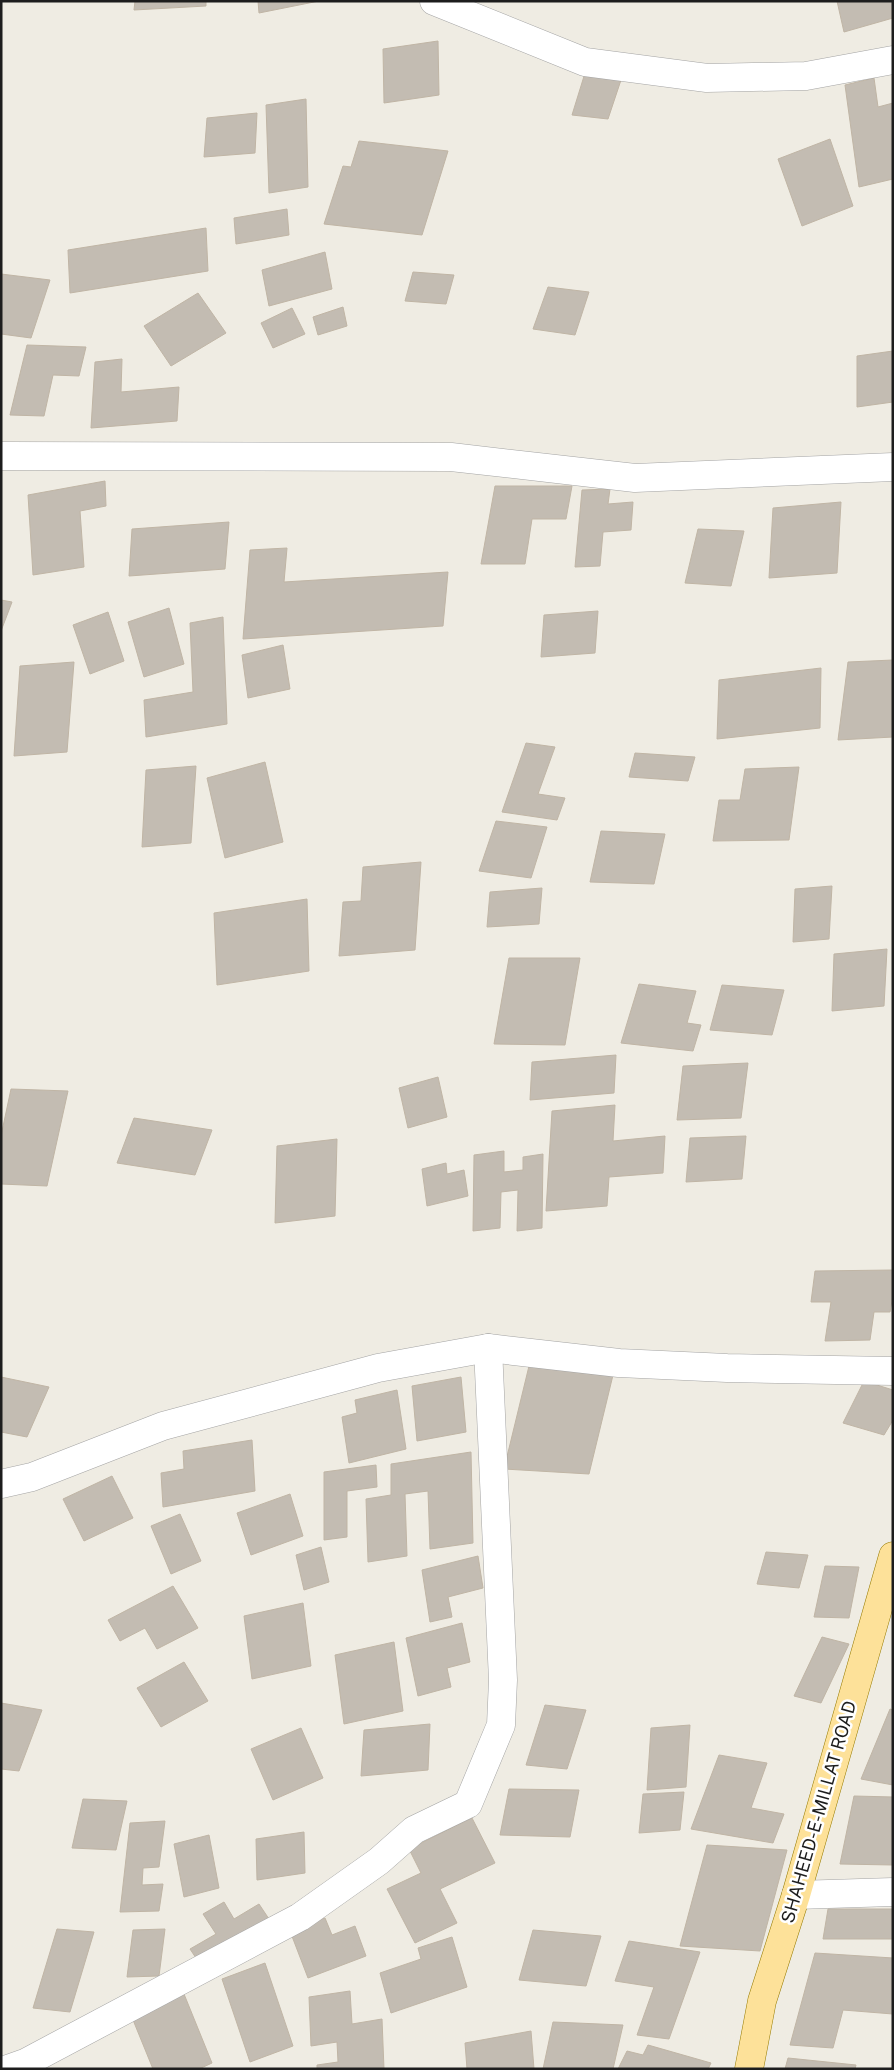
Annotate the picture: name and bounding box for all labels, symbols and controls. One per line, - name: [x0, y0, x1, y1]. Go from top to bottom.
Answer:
- street label: SHAHEED-E-MILLAT ROAD: [777, 1698, 860, 1925]

